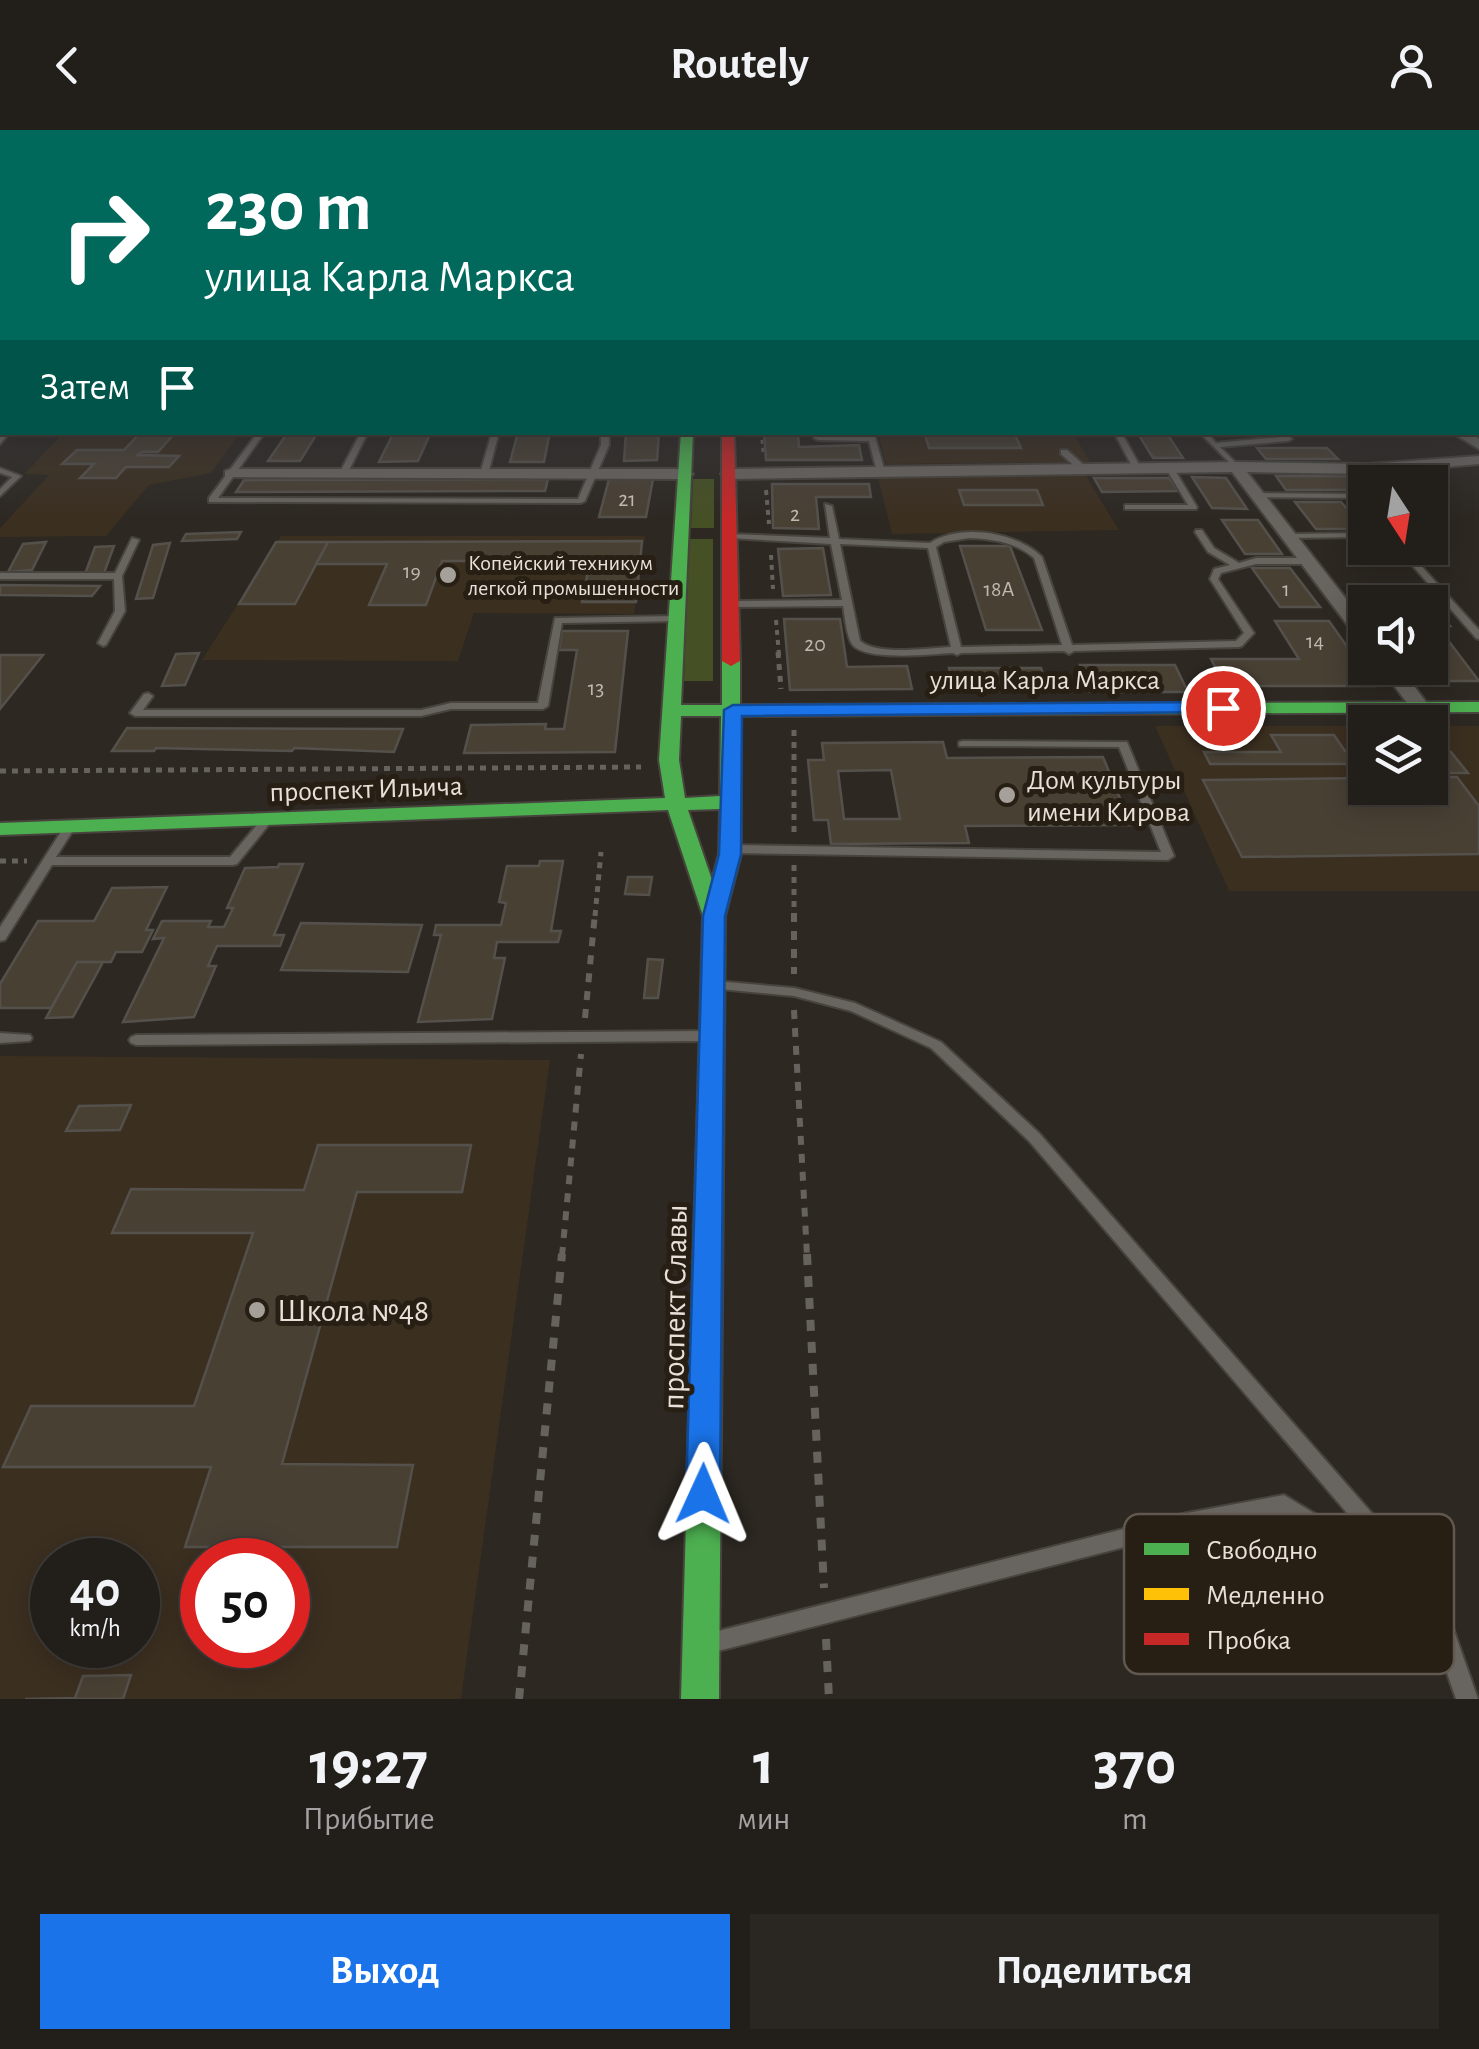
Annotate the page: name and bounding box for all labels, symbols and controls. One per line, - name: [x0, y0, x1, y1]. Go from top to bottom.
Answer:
- icon: back: [40, 38, 95, 93]
- icon: person: [1384, 38, 1439, 93]
- text: Routely: [670, 42, 809, 87]
- icon: right: [40, 170, 170, 300]
- text: 230 m: [205, 173, 372, 243]
- text: улица Карла Маркса: [205, 255, 575, 300]
- icon: arrive: [150, 360, 205, 415]
- text: Затем: [40, 369, 130, 407]
- north arrow: [1348, 465, 1448, 565]
- map controls: [1348, 465, 1448, 805]
- house number: 21: [618, 488, 636, 510]
- house number: 2: [790, 503, 800, 525]
- place label: Копейский техникум легкой промышенности: [468, 552, 679, 599]
- house number: 19: [403, 560, 421, 582]
- marker: Копейский техникум легкой промышенности: [437, 564, 459, 586]
- house number: 18А: [984, 578, 1015, 600]
- house number: 1: [1282, 578, 1290, 600]
- button: sound: [1348, 585, 1448, 685]
- house number: 14: [1306, 630, 1324, 652]
- house number: 20: [804, 633, 826, 655]
- pin: [1181, 666, 1266, 751]
- street label: улица Карла Маркса: [929, 667, 1160, 695]
- house number: 13: [588, 677, 604, 699]
- icon: arrive: [1196, 681, 1251, 736]
- button: layers: [1348, 705, 1448, 805]
- place label: Дом культуры имени Кирова: [1027, 767, 1190, 827]
- street label: проспект Ильича: [269, 773, 463, 807]
- marker: Дом культуры имени Кирова: [996, 784, 1018, 806]
- street label: проспект Славы: [657, 1204, 693, 1410]
- place label: Школа №48: [277, 1295, 429, 1327]
- marker: Школа №48: [246, 1299, 268, 1321]
- position arrow: [651, 1442, 755, 1546]
- legend: [1124, 1514, 1454, 1674]
- text: Свободно: [1206, 1537, 1317, 1565]
- speed limit sign: 50: [180, 1538, 310, 1668]
- text: 40: [69, 1566, 121, 1616]
- text: Медленно: [1206, 1582, 1325, 1610]
- text: km/h: [69, 1616, 121, 1641]
- text: Пробка: [1206, 1627, 1291, 1655]
- text: 19:27: [309, 1735, 428, 1795]
- text: 1: [753, 1735, 775, 1795]
- text: 370: [1093, 1735, 1176, 1795]
- text: Прибытие: [303, 1803, 435, 1835]
- text: мин: [737, 1803, 790, 1835]
- text: m: [1122, 1803, 1148, 1835]
- button: Выход: [40, 1914, 730, 2029]
- button: Поделиться: [750, 1914, 1439, 2029]

